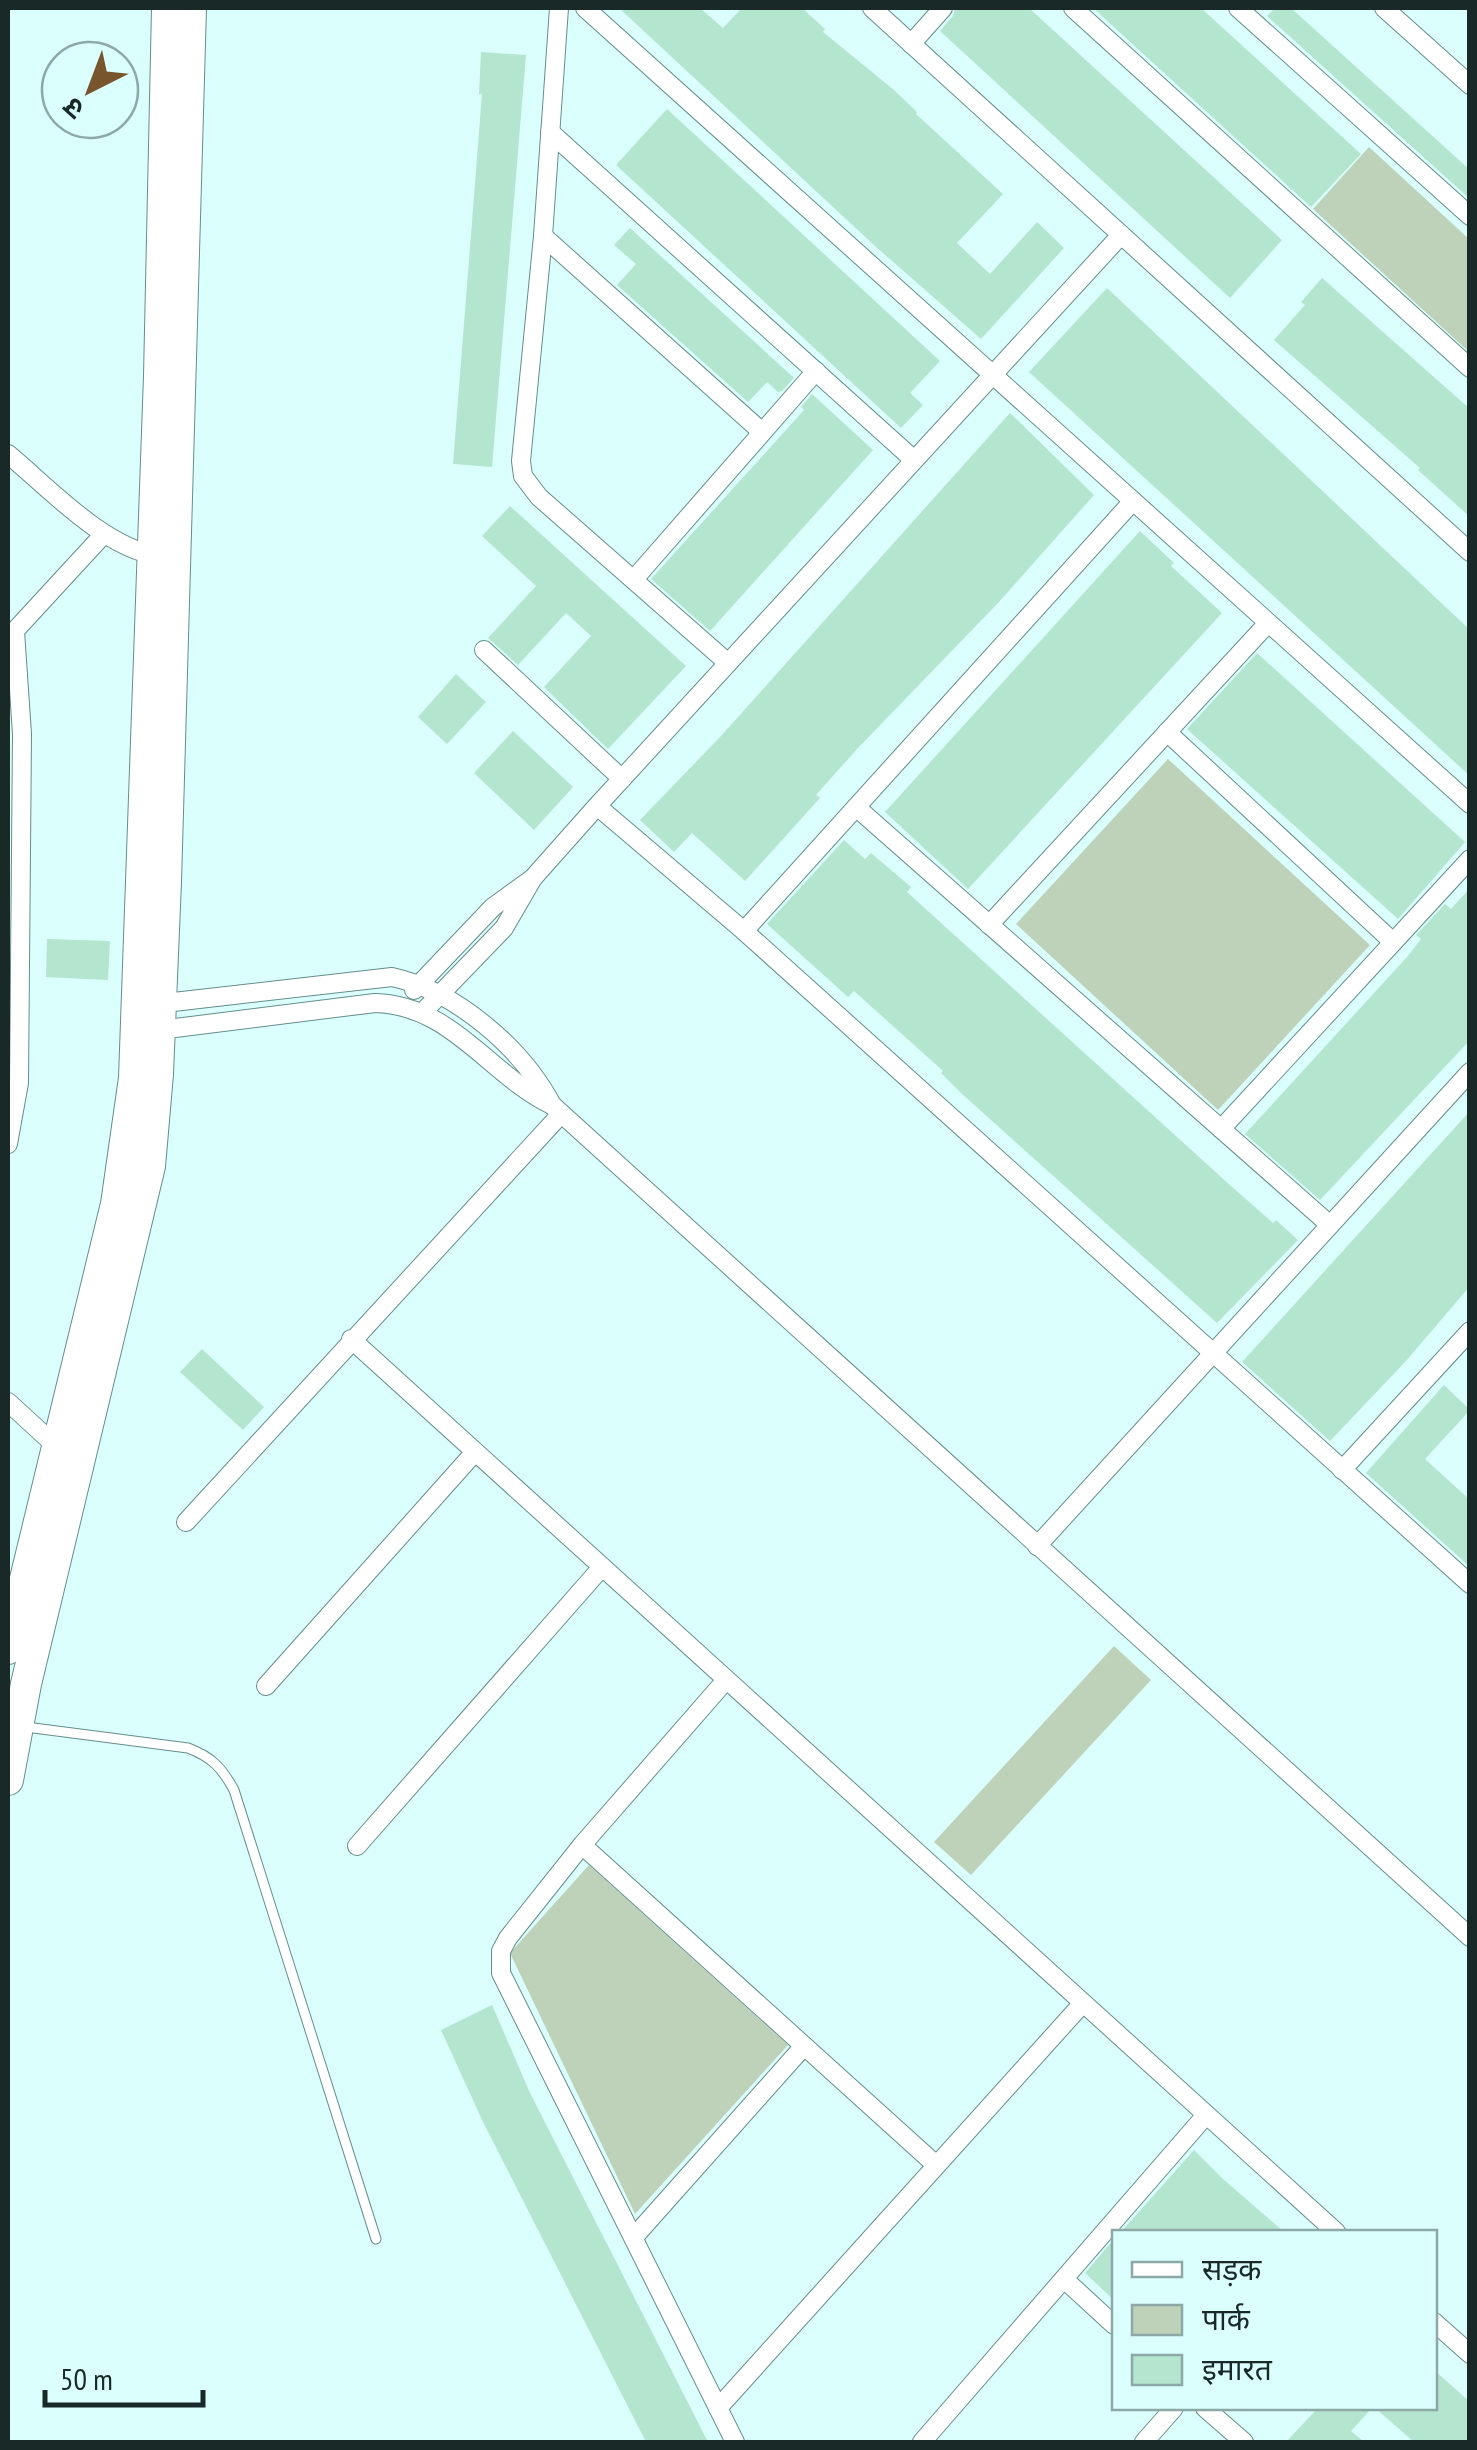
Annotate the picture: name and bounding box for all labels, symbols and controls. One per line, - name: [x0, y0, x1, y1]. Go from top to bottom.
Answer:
- north arrow: [40, 40, 140, 140]
- text: उ: [54, 89, 91, 128]
- legend: [1112, 2230, 1437, 2410]
- text: सड़क: [1202, 2249, 1262, 2288]
- text: पार्क: [1202, 2299, 1251, 2338]
- scale bar: [45, 2345, 202, 2407]
- text: इमारत: [1202, 2349, 1273, 2388]
- text: 50 m: [60, 2359, 113, 2398]

